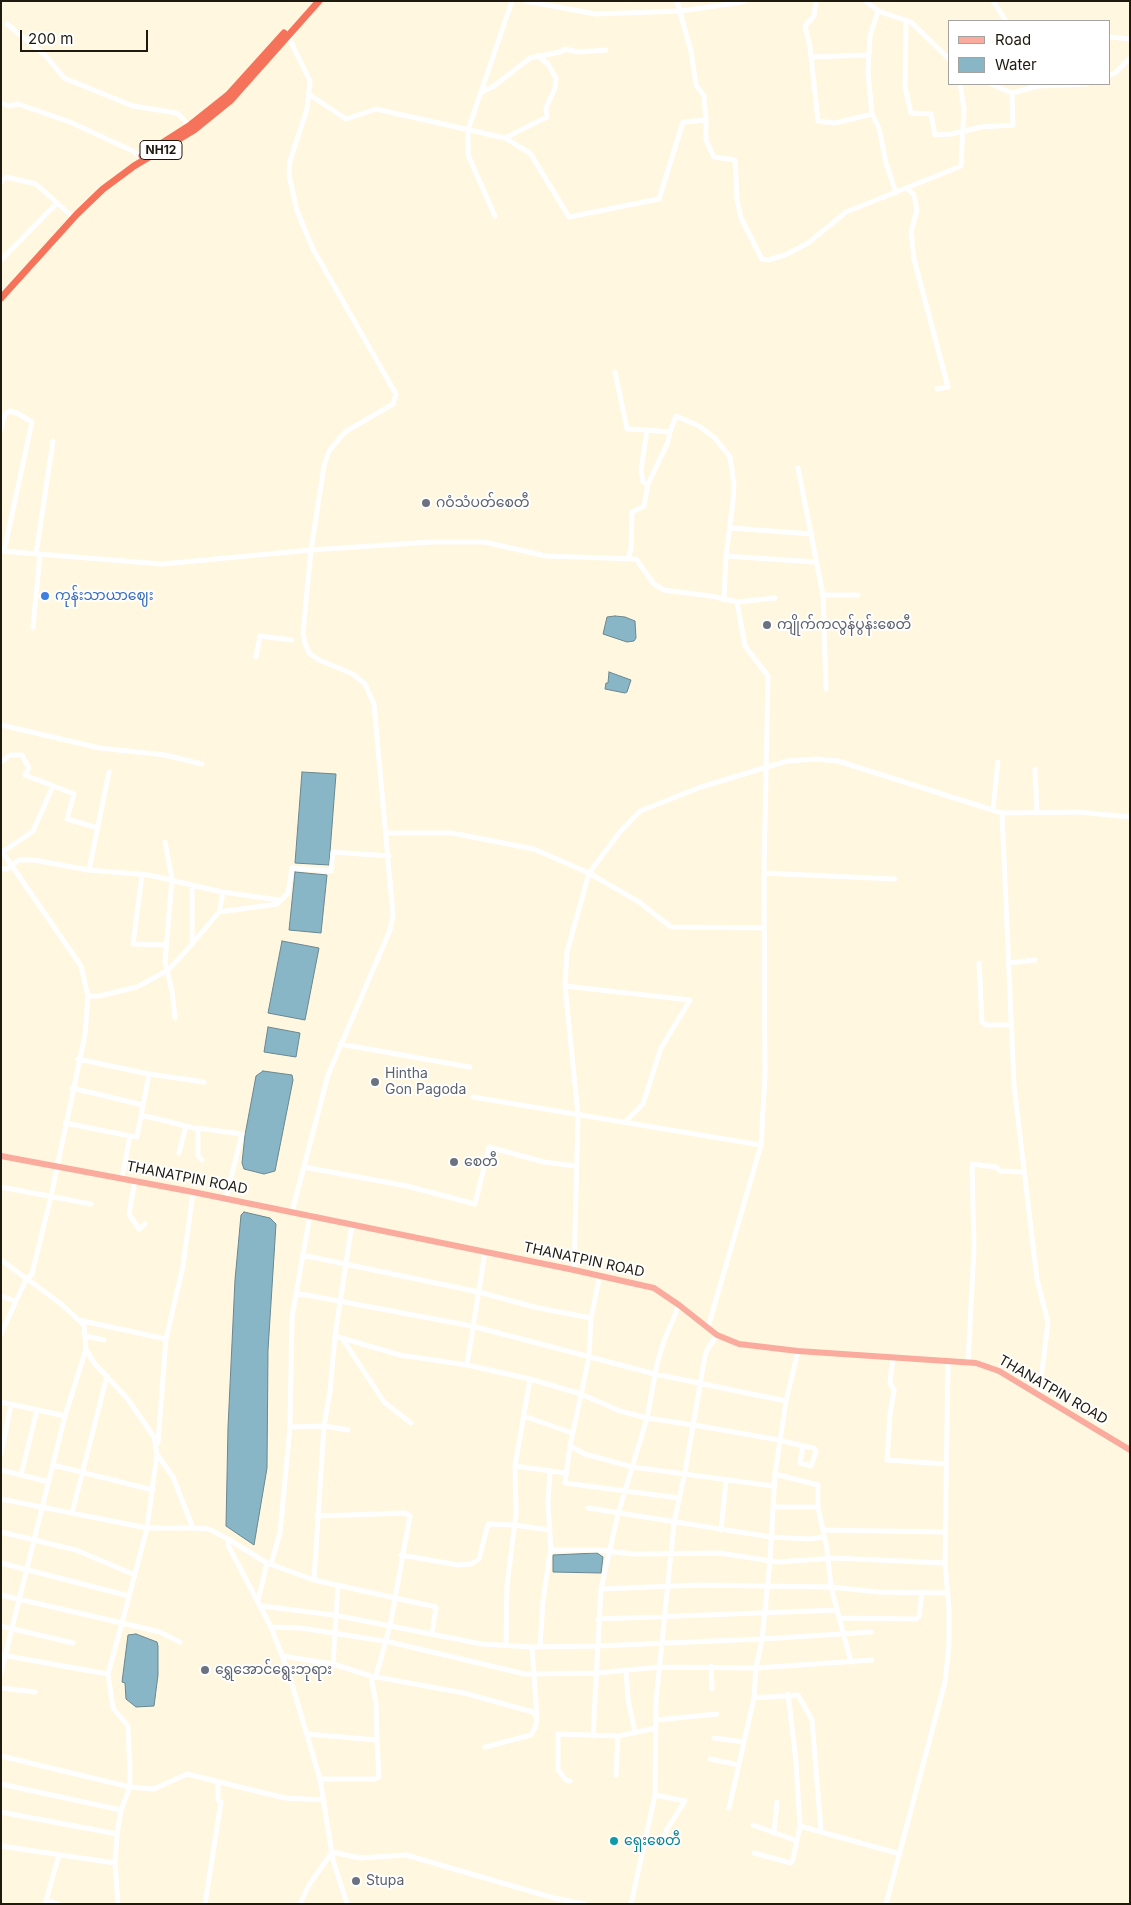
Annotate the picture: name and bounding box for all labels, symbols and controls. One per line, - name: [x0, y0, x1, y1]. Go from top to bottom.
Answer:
- scale bar: [22, 20, 150, 52]
- legend: [948, 20, 1111, 85]
- text: 200 m: [28, 29, 73, 48]
- text: Road: [995, 30, 1031, 49]
- text: Water: [995, 55, 1037, 74]
- road number: NH12: [140, 140, 182, 160]
- place label: ဂဝံသံပတ်စေတီ: [436, 495, 530, 511]
- marker: ဂဝံသံပတ်စေတီ: [420, 497, 432, 509]
- place label: ကုန်းသာယာဈေး: [55, 588, 154, 604]
- marker: ကုန်းသာယာဈေး: [39, 590, 51, 602]
- place label: ကျိုက်ကလွန်ပွန်းစေတီ: [777, 617, 911, 633]
- marker: ကျိုက်ကလွန်ပွန်းစေတီ: [761, 619, 773, 631]
- place label: Hintha Gon Pagoda: [385, 1066, 466, 1098]
- marker: Hintha Gon Pagoda: [369, 1076, 381, 1088]
- place label: စေတီ: [464, 1154, 498, 1170]
- marker: စေတီ: [448, 1156, 460, 1168]
- street label: THANATPIN ROAD: [125, 1158, 249, 1198]
- street label: THANATPIN ROAD: [522, 1239, 646, 1281]
- street label: THANATPIN ROAD: [995, 1352, 1111, 1428]
- place label: ရွှေအောင်ရွေးဘုရား: [215, 1662, 332, 1678]
- marker: ရွှေအောင်ရွေးဘုရား: [199, 1664, 211, 1676]
- place label: ရှေးစေတီ: [624, 1833, 681, 1849]
- marker: ရှေးစေတီ: [608, 1835, 620, 1847]
- place label: Stupa: [366, 1873, 404, 1889]
- marker: Stupa: [350, 1875, 362, 1887]

